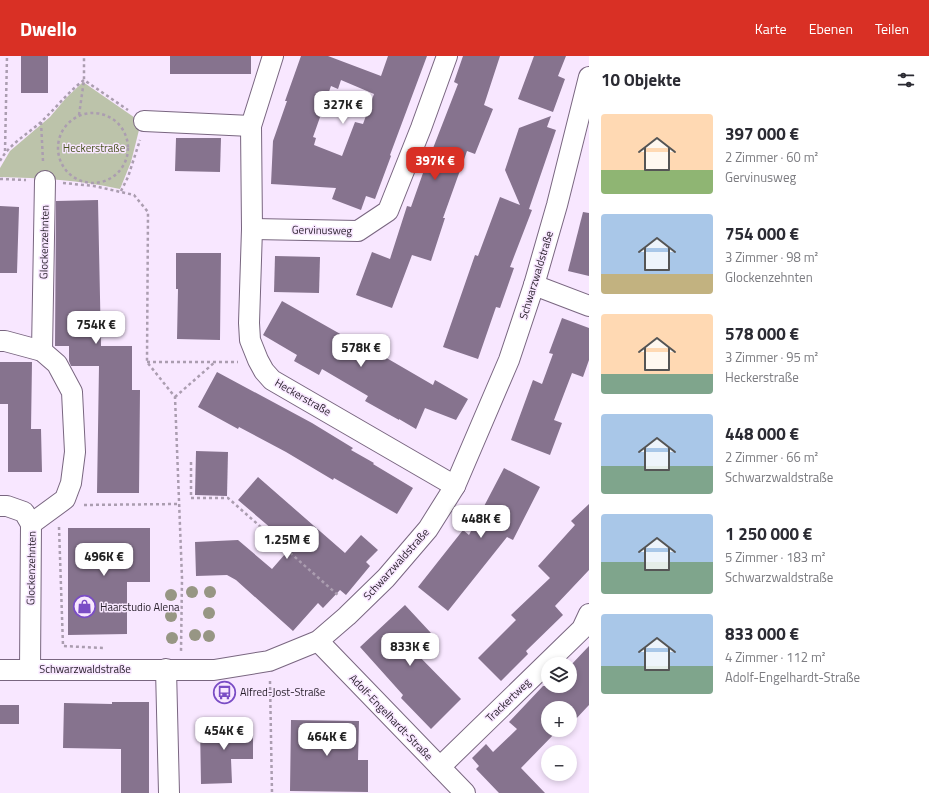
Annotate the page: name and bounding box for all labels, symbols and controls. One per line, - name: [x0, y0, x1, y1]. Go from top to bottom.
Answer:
- text: Dwello: [20, 14, 77, 43]
- text: Karte: [755, 18, 787, 39]
- text: Ebenen: [809, 18, 853, 39]
- text: Teilen: [875, 18, 909, 39]
- text: 10 Objekte: [601, 67, 681, 93]
- icon: filters: [895, 69, 917, 91]
- pin: 327K €: [310, 91, 376, 125]
- text: 327K €: [323, 94, 363, 114]
- text: 397 000 €: [725, 121, 799, 147]
- icon: home: [633, 130, 681, 178]
- park label: Heckerstraße: [63, 140, 126, 156]
- pin: 397K €: [402, 147, 468, 181]
- text: 2 Zimmer · 60 m²: [725, 147, 818, 167]
- text: 397K €: [415, 150, 455, 170]
- text: Gervinusweg: [725, 167, 796, 187]
- street label: Glockenzehnten: [35, 205, 53, 279]
- street label: Gervinusweg: [292, 221, 353, 239]
- text: 754 000 €: [725, 221, 799, 247]
- street label: Schwarzwaldstraße: [515, 228, 557, 321]
- icon: home: [633, 230, 681, 278]
- text: 3 Zimmer · 98 m²: [725, 247, 818, 267]
- text: Glockenzehnten: [725, 267, 813, 287]
- pin: 754K €: [63, 311, 129, 345]
- text: 754K €: [76, 314, 116, 334]
- text: 578 000 €: [725, 321, 799, 347]
- icon: home: [633, 330, 681, 378]
- pin: 578K €: [328, 334, 394, 368]
- text: 578K €: [341, 337, 381, 357]
- text: 3 Zimmer · 95 m²: [725, 347, 818, 367]
- text: Heckerstraße: [725, 367, 799, 387]
- street label: Heckerstraße: [272, 374, 334, 420]
- text: 448 000 €: [725, 421, 799, 447]
- icon: home: [633, 430, 681, 478]
- text: 2 Zimmer · 66 m²: [725, 447, 818, 467]
- text: Schwarzwaldstraße: [725, 467, 833, 487]
- pin: 448K €: [448, 505, 514, 539]
- text: 448K €: [461, 508, 501, 528]
- text: 1 250 000 €: [725, 521, 812, 547]
- street label: Schwarzwaldstraße: [359, 524, 433, 603]
- pin: 1.25M €: [250, 526, 324, 560]
- text: 1.25M €: [264, 529, 310, 549]
- icon: home: [633, 530, 681, 578]
- street label: Glockenzehnten: [22, 531, 40, 605]
- pin: 496K €: [71, 543, 137, 577]
- text: 496K €: [84, 546, 124, 566]
- text: 5 Zimmer · 183 m²: [725, 547, 826, 567]
- text: Schwarzwaldstraße: [725, 567, 833, 587]
- shop icon: Haarstudio Alena: [72, 594, 98, 620]
- place label: Haarstudio Alena: [100, 599, 180, 615]
- text: 833 000 €: [725, 621, 799, 647]
- icon: home: [633, 630, 681, 678]
- pin: 833K €: [377, 633, 443, 667]
- text: 833K €: [390, 636, 430, 656]
- text: 4 Zimmer · 112 m²: [725, 647, 826, 667]
- map controls: [541, 657, 577, 781]
- button: layers: [541, 657, 577, 693]
- street label: Schwarzwaldstraße: [39, 661, 131, 677]
- text: Adolf-Engelhardt-Straße: [725, 667, 860, 687]
- street label: Adolf-Engelhardt-Straße: [346, 670, 437, 764]
- street label: Trackertweg: [482, 674, 534, 725]
- bus stop icon: Alfred-Jost-Straße: [212, 679, 238, 705]
- place label: Alfred-Jost-Straße: [240, 684, 326, 700]
- button: +: [541, 701, 577, 737]
- pin: 454K €: [191, 717, 257, 751]
- text: 454K €: [204, 720, 244, 740]
- pin: 464K €: [294, 723, 360, 757]
- text: 464K €: [307, 726, 347, 746]
- button: −: [541, 745, 577, 781]

